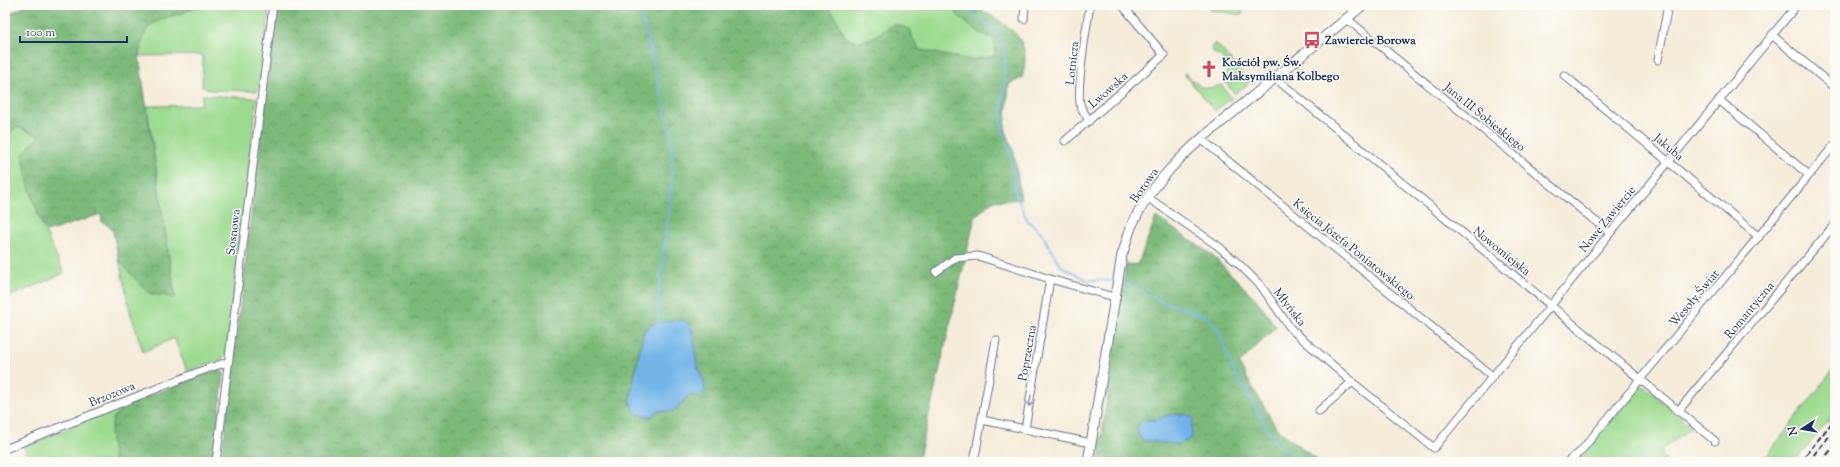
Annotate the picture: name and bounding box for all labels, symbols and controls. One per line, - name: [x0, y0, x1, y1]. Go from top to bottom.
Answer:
- scale bar: [20, 18, 127, 44]
- text: 100 m: [26, 24, 55, 42]
- bus stop icon: Zawiercie Borowa: [1302, 30, 1322, 50]
- place label: Zawiercie Borowa: [1324, 32, 1416, 50]
- street label: Lotnicza: [1062, 40, 1084, 86]
- place label: Kościół pw. Św. Maksymiliana Kolbego: [1221, 54, 1340, 86]
- church icon: Kościół pw. Św. Maksymiliana Kolbego: [1199, 59, 1219, 79]
- street label: Lwowska: [1085, 68, 1133, 113]
- street label: Jana III Sobieskiego: [1439, 79, 1529, 157]
- street label: Jakuba: [1649, 129, 1688, 166]
- street label: Borowa: [1126, 164, 1164, 207]
- street label: Nowe Zawiercie: [1575, 182, 1641, 257]
- street label: Księcia Józefa Poniatowskiego: [1289, 195, 1419, 305]
- street label: Sosnowa: [222, 208, 246, 256]
- street label: Nowomiejska: [1469, 223, 1534, 281]
- street label: Wesoły Świat: [1665, 266, 1724, 331]
- street label: Romantyczna: [1720, 278, 1779, 343]
- street label: Młyńska: [1269, 285, 1310, 331]
- street label: Poprzeczna: [1014, 323, 1042, 383]
- street label: Brzozowa: [87, 377, 139, 412]
- one-way arrow: [1026, 394, 1034, 407]
- north arrow: [1782, 409, 1822, 449]
- text: N: [1784, 425, 1802, 438]

